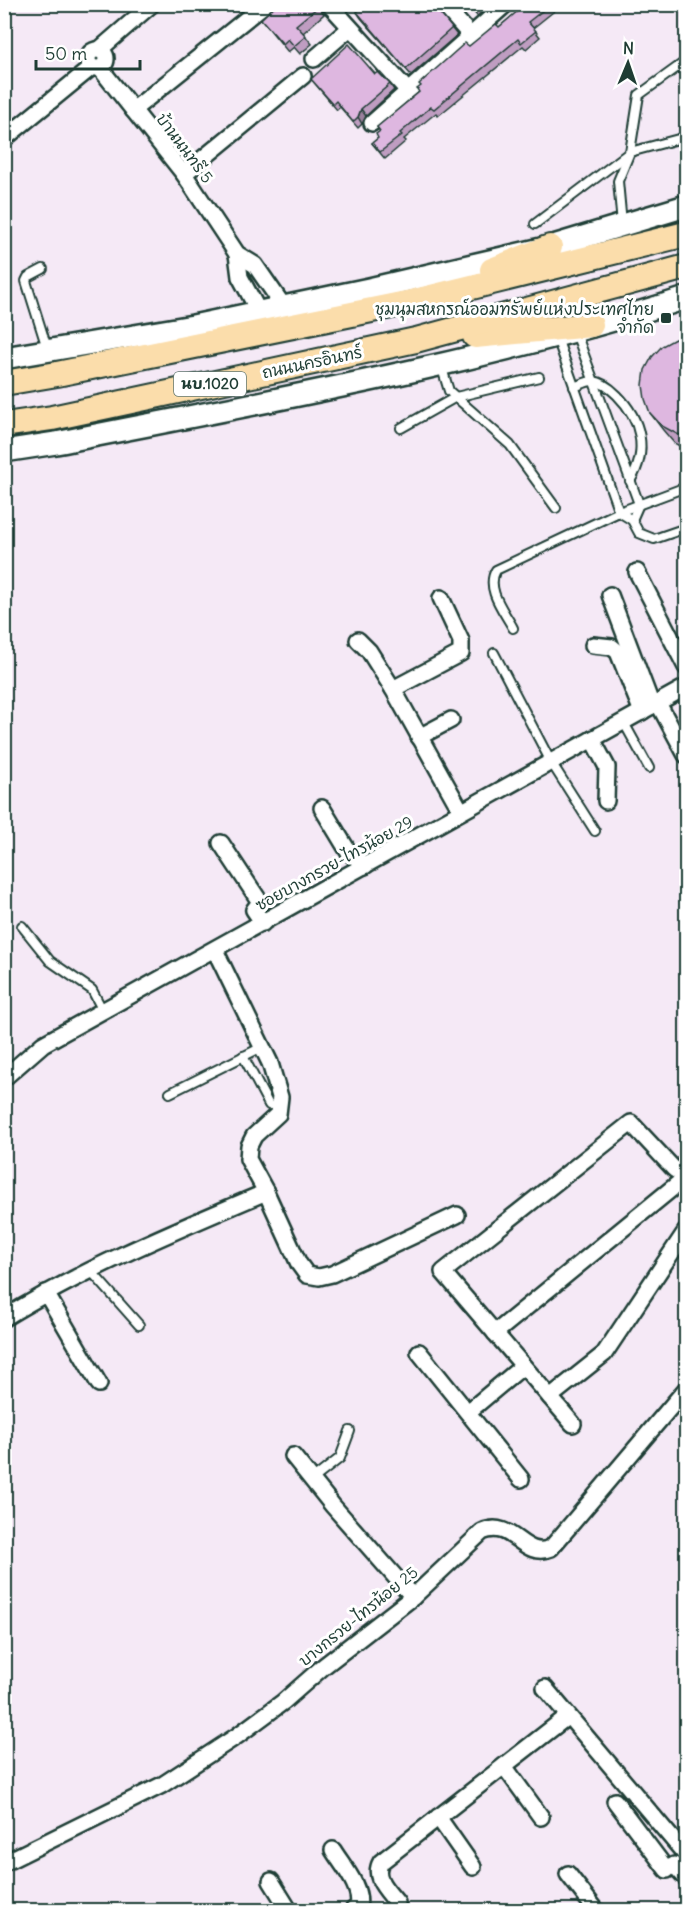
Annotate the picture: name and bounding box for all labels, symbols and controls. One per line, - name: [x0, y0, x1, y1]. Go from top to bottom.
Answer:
- scale bar: [36, 33, 140, 71]
- north arrow: [598, 33, 658, 93]
- text: N: [623, 38, 634, 58]
- text: 50 m: [45, 42, 87, 65]
- street label: บ้านนนทรี 5: [152, 109, 218, 187]
- place label: ชุมนุมสหกรณ์ออมทรัพย์แห่งประเทศไทย จำกัด: [375, 298, 654, 337]
- marker: ชุมนุมสหกรณ์ออมทรัพย์แห่งประเทศไทย จำกัด: [659, 311, 673, 325]
- street label: ถนนนครอินทร์: [260, 341, 364, 382]
- road number: นบ.1020: [174, 372, 246, 396]
- street label: ซอยบางกรวย-ไทรน้อย 29: [251, 810, 416, 915]
- street label: บางกรวย-ไทรน้อย 25: [294, 1561, 422, 1670]

